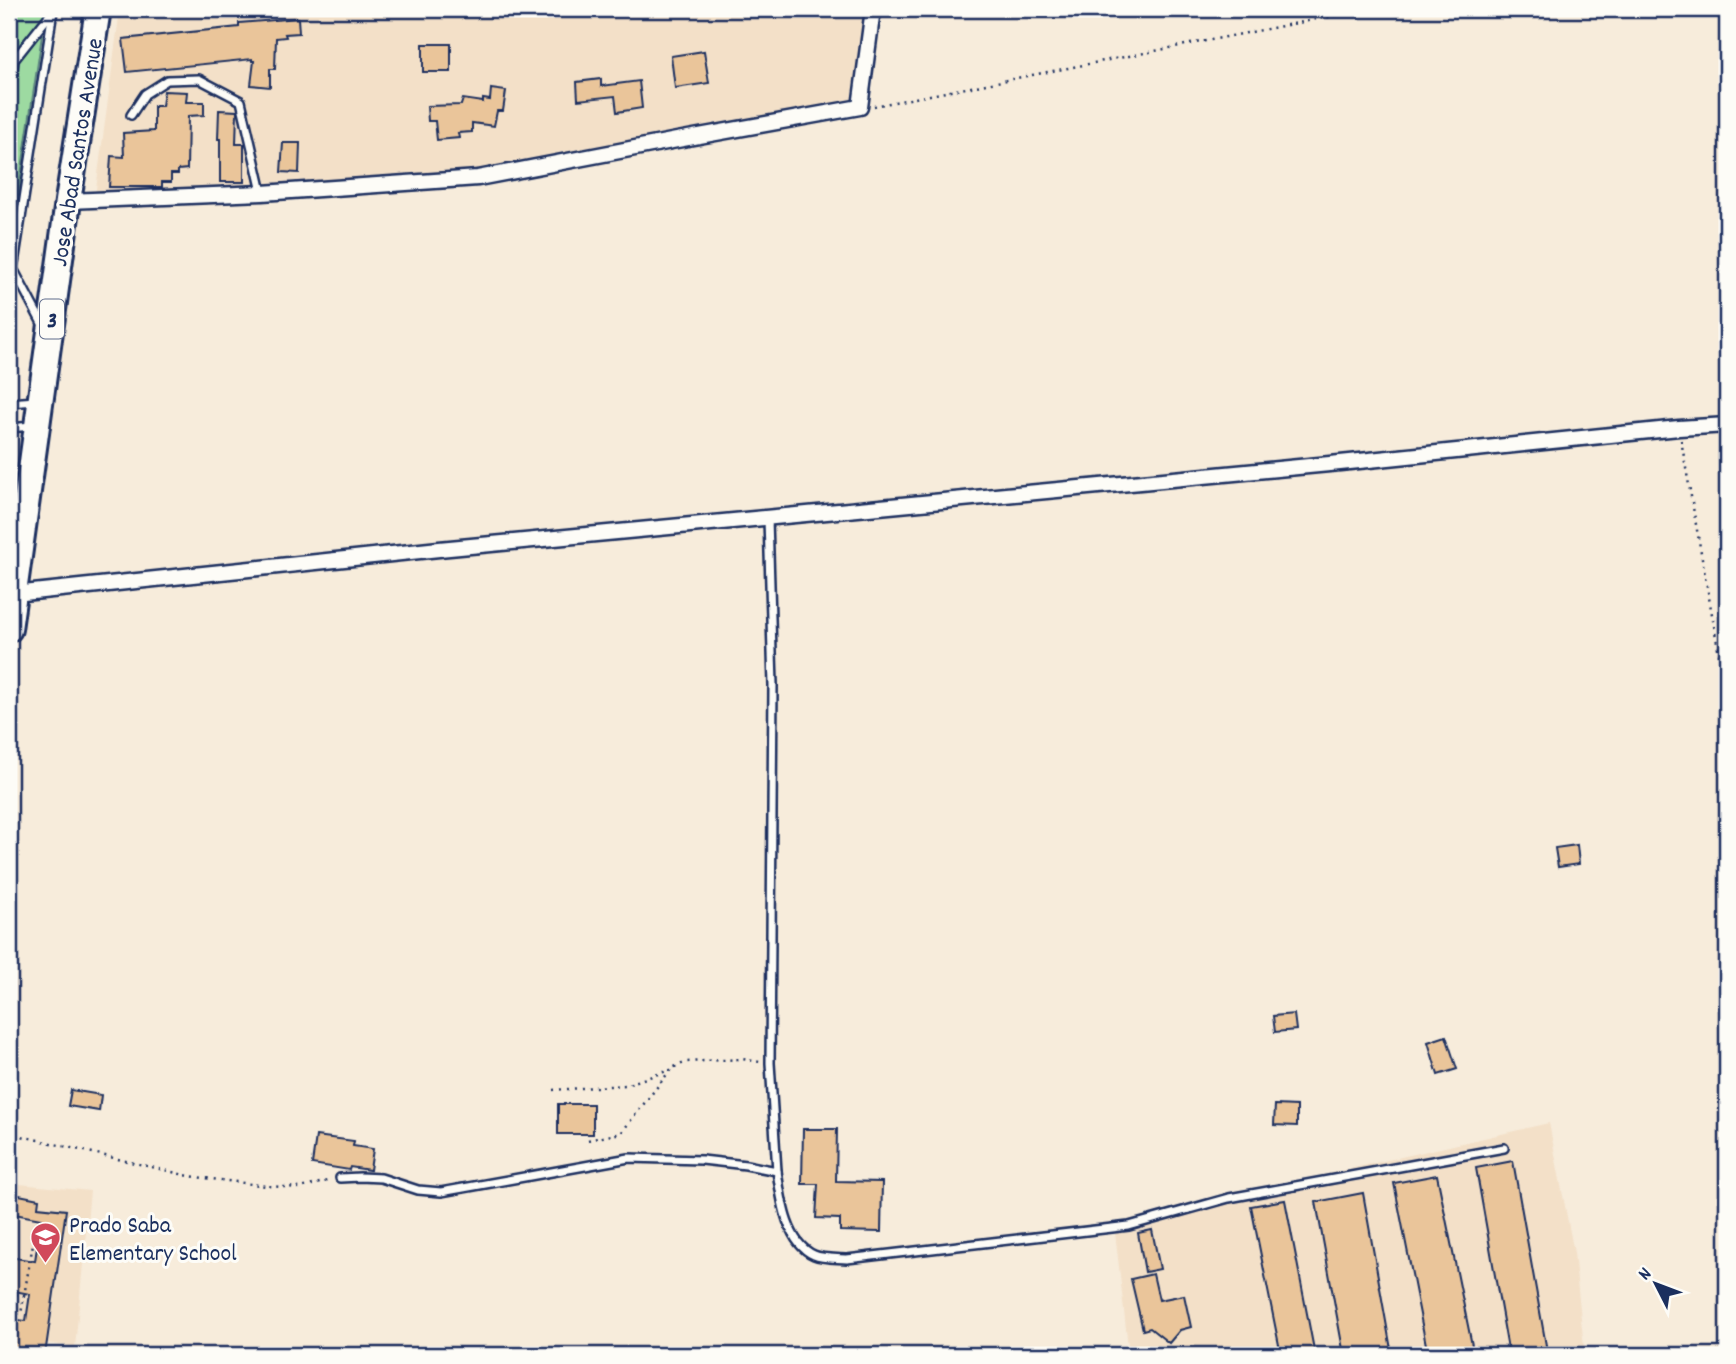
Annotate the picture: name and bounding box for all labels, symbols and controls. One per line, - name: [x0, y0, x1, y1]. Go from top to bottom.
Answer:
- street label: Jose Abad Santos Avenue: [44, 36, 114, 269]
- road number: 3: [40, 300, 64, 338]
- place label: Prado Saba Elementary School: [69, 1210, 237, 1272]
- school or university icon: Prado Saba Elementary School: [29, 1221, 63, 1265]
- north arrow: [1620, 1248, 1690, 1318]
- text: N: [1633, 1262, 1659, 1287]

